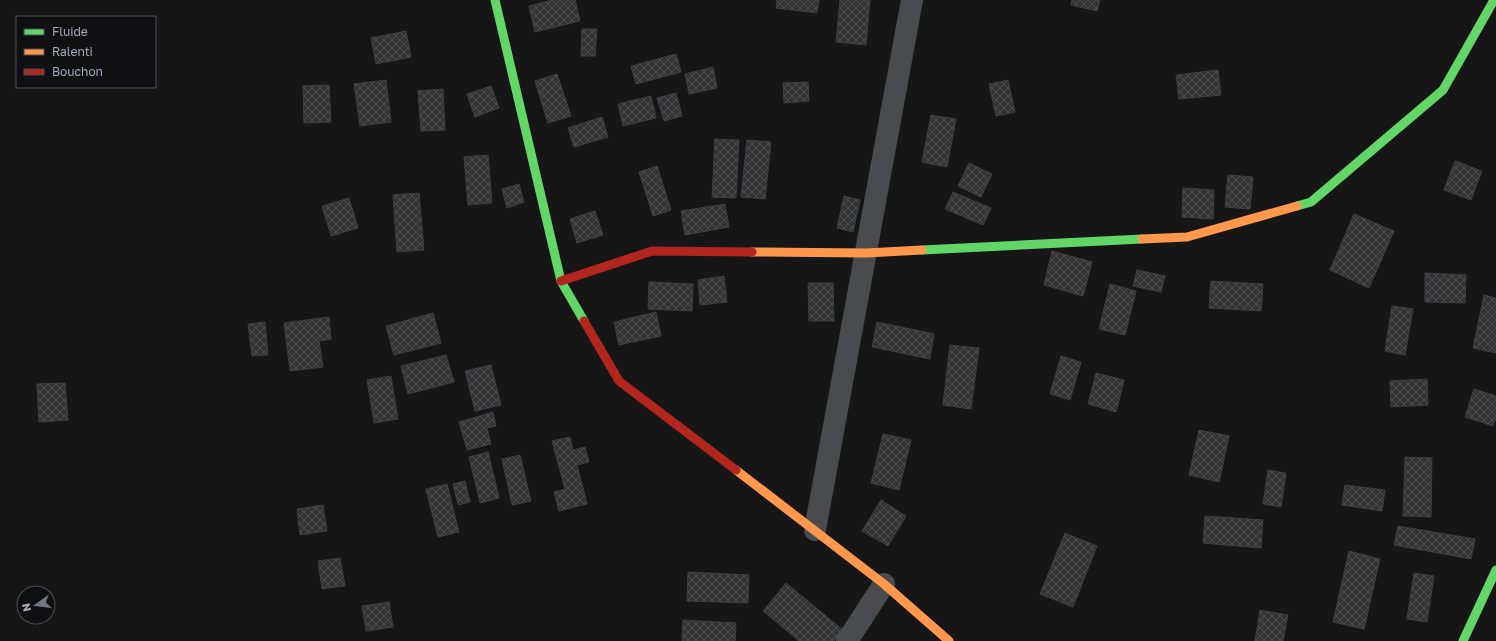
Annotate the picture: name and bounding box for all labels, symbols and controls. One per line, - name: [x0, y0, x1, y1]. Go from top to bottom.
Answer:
- legend: [16, 16, 156, 88]
- text: Fluide: [52, 24, 88, 39]
- text: Ralenti: [52, 44, 93, 59]
- text: Bouchon: [52, 64, 103, 79]
- north arrow: [16, 585, 56, 625]
- text: N: [18, 602, 33, 613]

